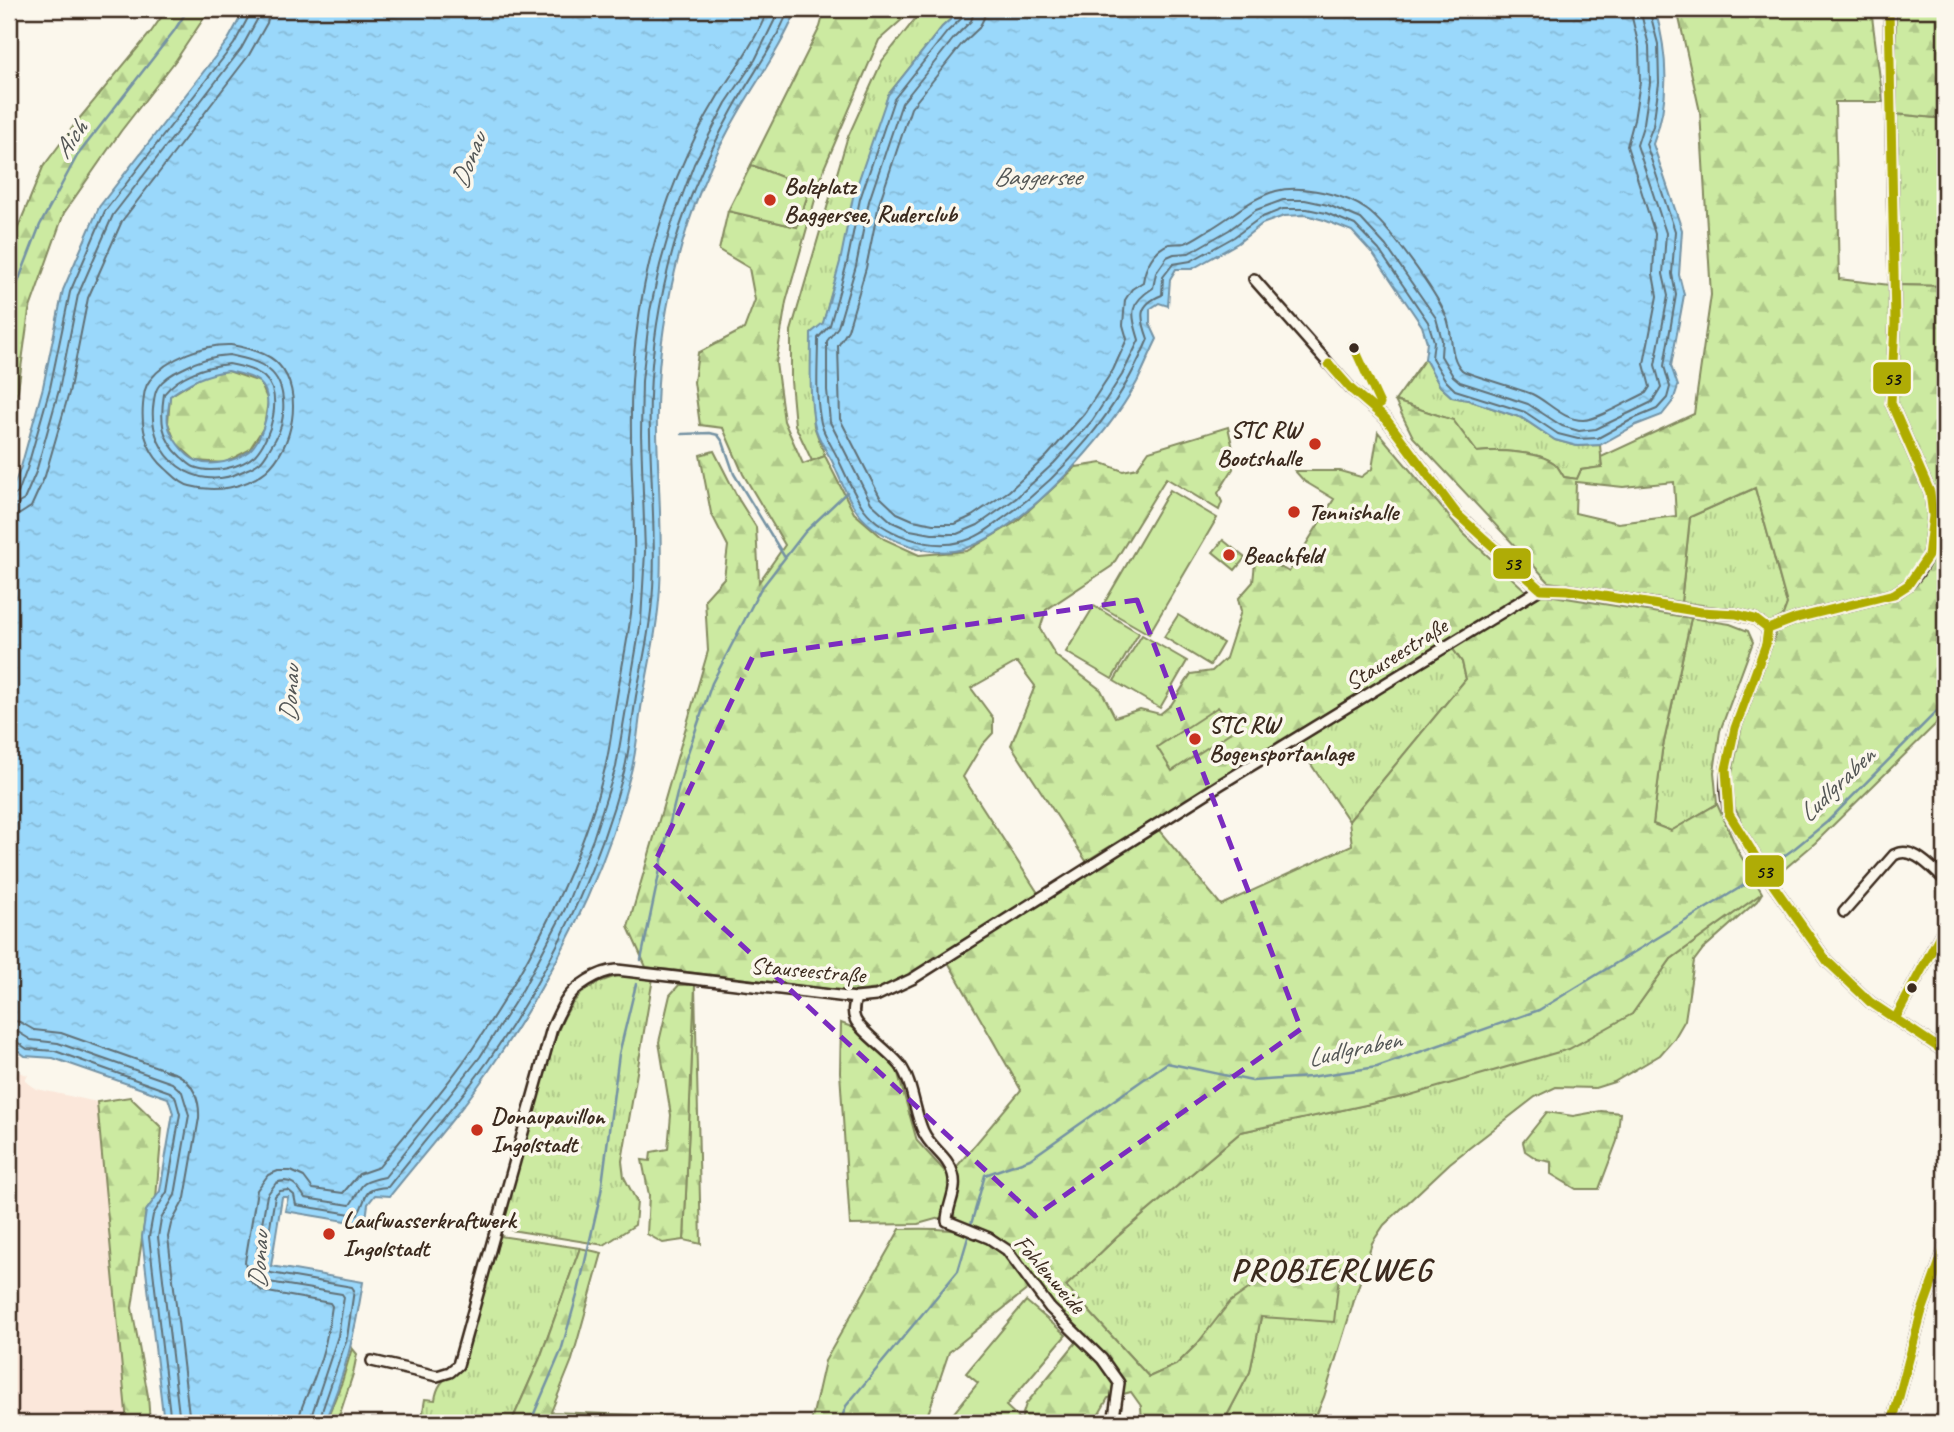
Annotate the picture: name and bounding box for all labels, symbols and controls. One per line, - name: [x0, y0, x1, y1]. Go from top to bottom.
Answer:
- water label: Aich: [46, 112, 96, 165]
- water label: Donau: [443, 125, 496, 192]
- water label: Baggersee: [994, 160, 1085, 193]
- place label: Bolzplatz Baggersee, Ruderclub: [784, 171, 958, 229]
- marker: Bolzplatz Baggersee, Ruderclub: [762, 192, 778, 208]
- unlabelled marker: [1347, 341, 1361, 355]
- line badge: 53: [1872, 361, 1912, 395]
- text: 53: [1884, 367, 1903, 391]
- place label: STC RW Bootshalle: [1217, 415, 1305, 473]
- marker: STC RW Bootshalle: [1307, 436, 1323, 452]
- place label: Tennishalle: [1308, 497, 1400, 527]
- marker: Tennishalle: [1286, 504, 1302, 520]
- place label: Beachfeld: [1243, 540, 1327, 570]
- marker: Beachfeld: [1221, 547, 1237, 563]
- line badge: 53: [1492, 547, 1532, 580]
- text: 53: [1504, 552, 1523, 576]
- street label: Stauseestraße: [1339, 610, 1455, 697]
- water label: Donau: [272, 662, 308, 723]
- place label: STC RW Bogensportanlage: [1209, 710, 1355, 768]
- marker: STC RW Bogensportanlage: [1187, 731, 1203, 747]
- water label: Ludlgraben: [1791, 738, 1884, 829]
- line badge: 53: [1744, 854, 1785, 888]
- text: 53: [1756, 860, 1775, 884]
- street label: Stauseestraße: [749, 950, 869, 990]
- unlabelled marker: [1905, 981, 1919, 995]
- water label: Ludlgraben: [1304, 1022, 1406, 1074]
- place label: Donaupavillon Ingolstadt: [491, 1101, 606, 1159]
- marker: Donaupavillon Ingolstadt: [469, 1122, 485, 1138]
- place label: Laufwasserkraftwerk Ingolstadt: [343, 1205, 517, 1263]
- marker: Laufwasserkraftwerk Ingolstadt: [321, 1226, 337, 1242]
- water label: Donau: [241, 1228, 277, 1289]
- street label: Fohlenweide: [1008, 1228, 1094, 1321]
- district label: PROBIERLWEG: [1231, 1249, 1435, 1290]

